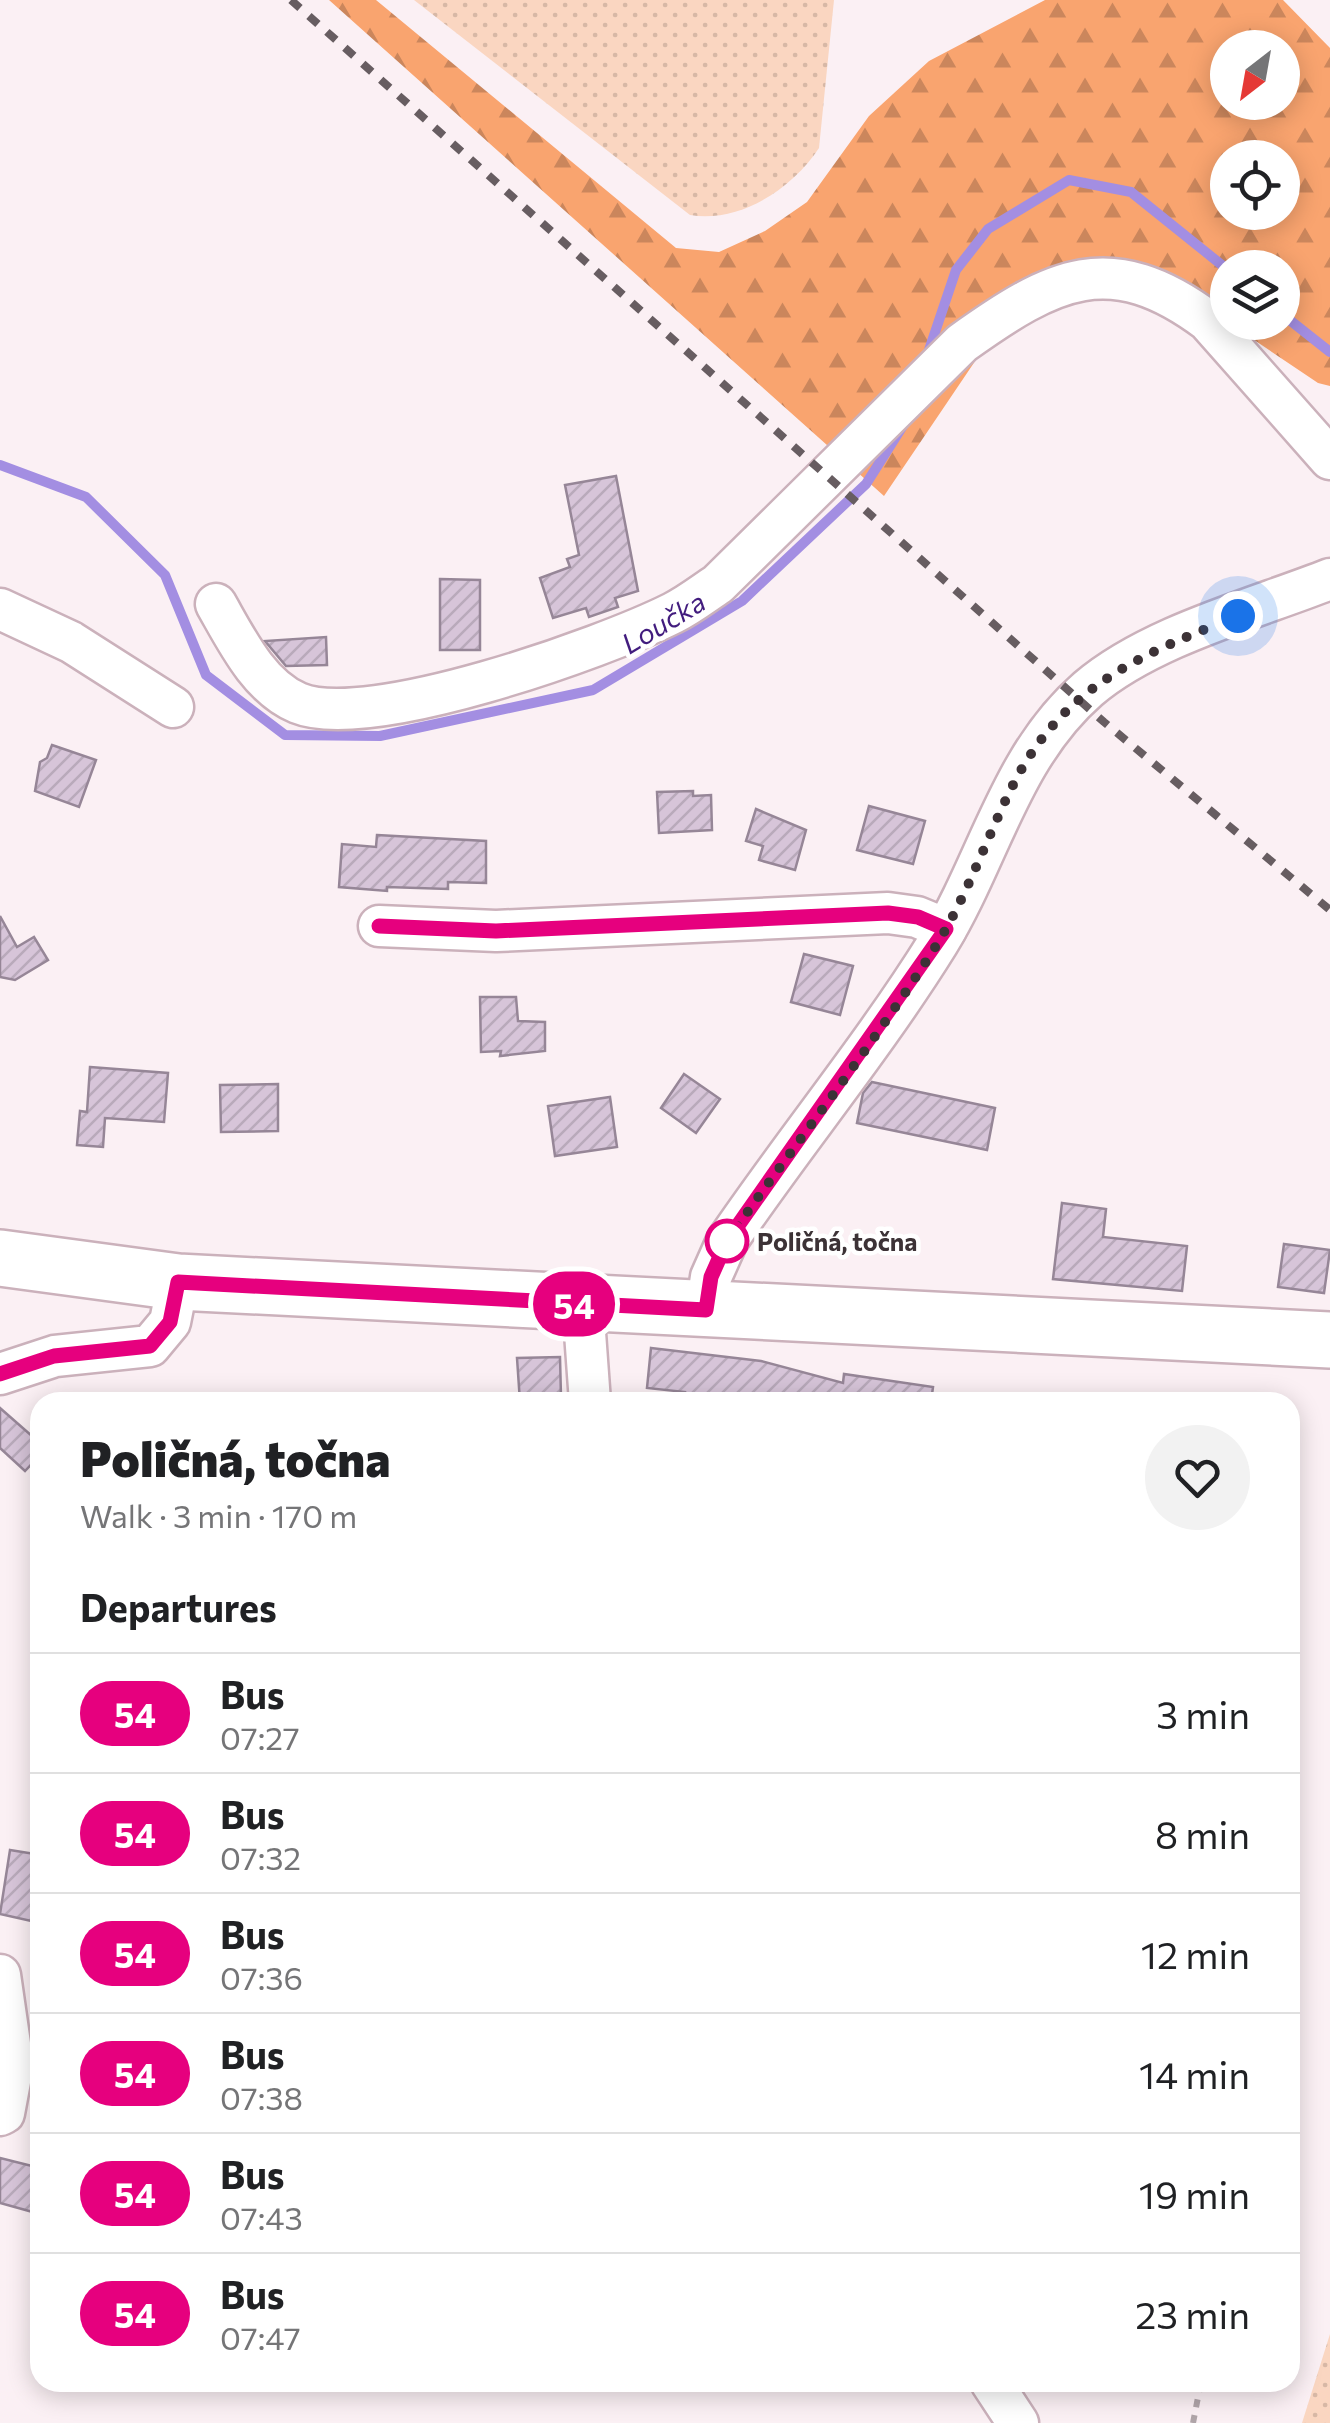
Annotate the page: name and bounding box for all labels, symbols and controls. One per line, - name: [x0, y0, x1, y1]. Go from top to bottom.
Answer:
- north arrow: [1210, 30, 1300, 120]
- map controls: [1210, 30, 1300, 340]
- button: locate: [1210, 140, 1300, 230]
- button: layers: [1210, 250, 1300, 340]
- water label: Loučka: [615, 584, 711, 660]
- your location: [1213, 591, 1263, 641]
- marker: Poličná, točna: [706, 1220, 748, 1262]
- place label: Poličná, točna: [757, 1226, 917, 1256]
- line badge: 54: [529, 1272, 619, 1336]
- text: 54: [553, 1283, 595, 1326]
- button: heart: [1145, 1425, 1250, 1530]
- text: Poličná, točna: [80, 1428, 390, 1487]
- text: Walk · 3 min · 170 m: [80, 1495, 357, 1535]
- text: Departures: [80, 1583, 277, 1630]
- text: Bus: [220, 1670, 285, 1717]
- text: 3 min: [1156, 1690, 1250, 1737]
- text: 54: [114, 1692, 156, 1735]
- text: 07:27: [220, 1717, 300, 1757]
- text: Bus: [220, 1790, 285, 1837]
- text: 8 min: [1155, 1810, 1250, 1857]
- text: 54: [114, 1812, 156, 1855]
- text: 07:32: [220, 1837, 301, 1877]
- text: Bus: [220, 1910, 285, 1957]
- text: 12 min: [1141, 1930, 1250, 1977]
- text: 54: [114, 1932, 156, 1975]
- text: 07:36: [220, 1957, 303, 1997]
- text: Bus: [220, 2030, 285, 2077]
- text: 14 min: [1139, 2050, 1250, 2097]
- text: 54: [114, 2052, 156, 2095]
- text: 07:38: [220, 2077, 303, 2117]
- text: Bus: [220, 2150, 285, 2197]
- text: 19 min: [1139, 2170, 1250, 2217]
- text: 54: [114, 2172, 156, 2215]
- text: 07:43: [220, 2197, 303, 2237]
- text: Bus: [220, 2270, 285, 2317]
- text: 23 min: [1135, 2290, 1250, 2337]
- text: 54: [114, 2292, 156, 2335]
- text: 07:47: [220, 2317, 301, 2357]

